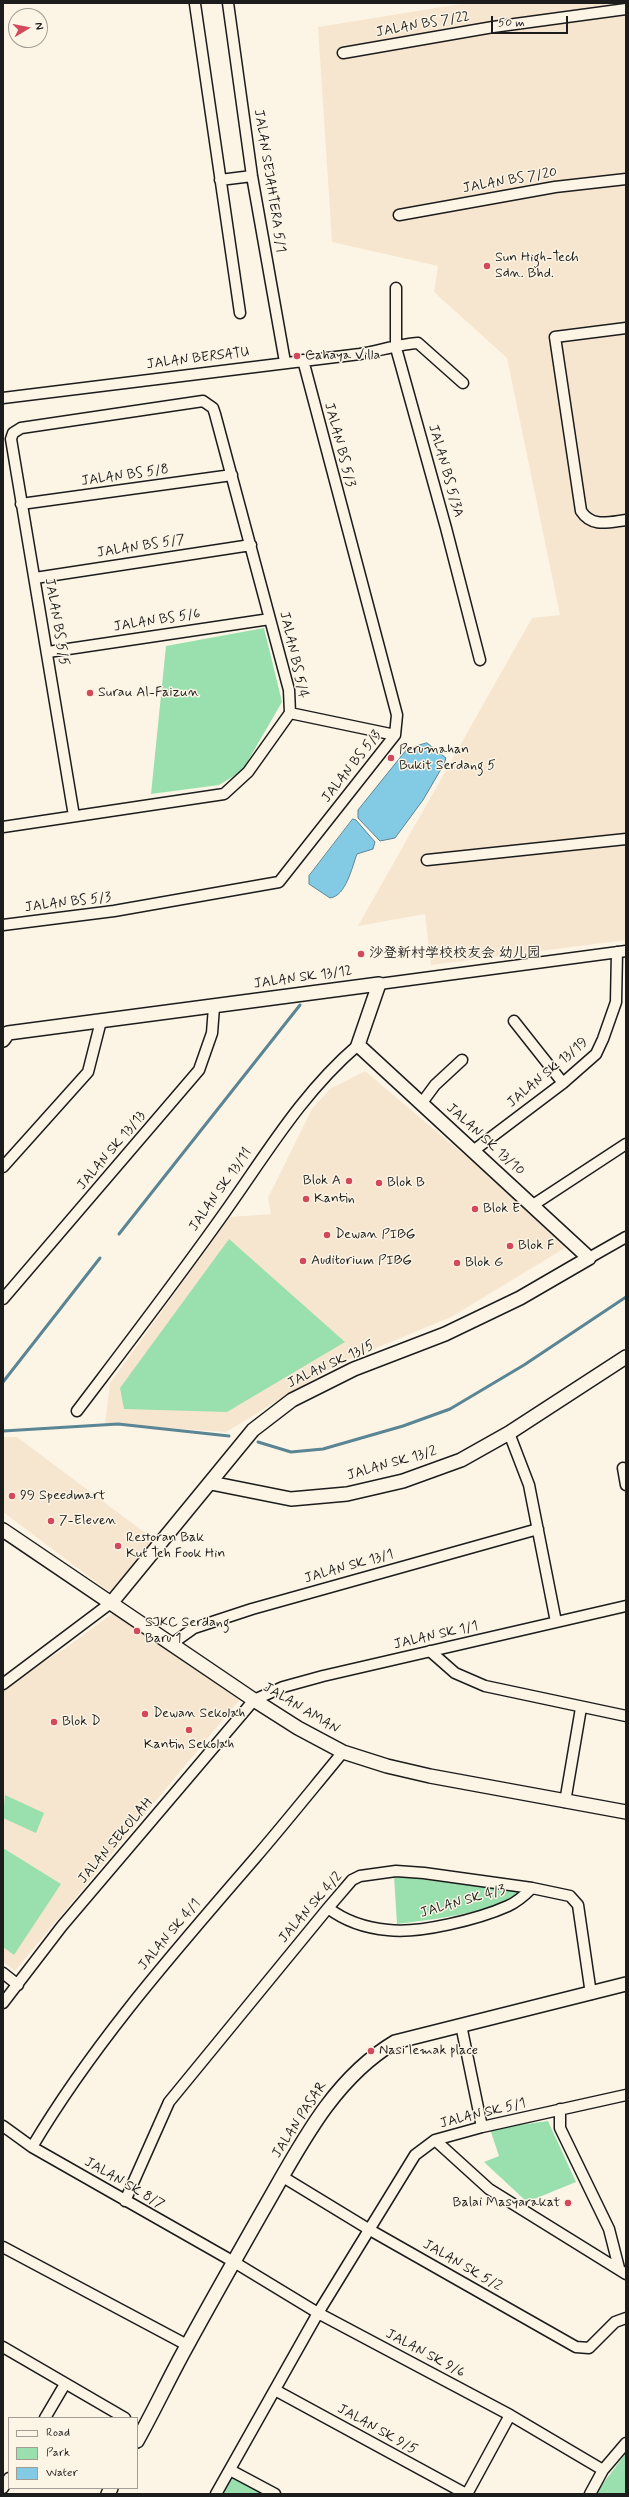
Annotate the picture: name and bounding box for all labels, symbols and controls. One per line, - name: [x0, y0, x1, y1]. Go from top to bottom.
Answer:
- north arrow: [8, 8, 48, 48]
- street label: JALAN BS 7/22: [375, 8, 471, 42]
- scale bar: [493, 8, 570, 34]
- text: 50 m: [498, 15, 525, 31]
- text: N: [31, 21, 46, 31]
- street label: JALAN SEJAHTERA 5/1: [249, 108, 289, 254]
- street label: JALAN BS 7/20: [462, 164, 558, 198]
- place label: Sun High-Tech Sdn. Bhd.: [495, 250, 579, 282]
- marker: Sun High-Tech Sdn. Bhd.: [482, 261, 492, 271]
- street label: JALAN BERSATU: [146, 344, 250, 374]
- place label: Cahaya Villa: [305, 348, 380, 364]
- marker: Cahaya Villa: [292, 351, 302, 361]
- street label: JALAN BS 5/3: [320, 401, 358, 489]
- street label: JALAN BS 5/3A: [424, 423, 466, 519]
- street label: JALAN BS 5/8: [80, 462, 170, 490]
- street label: JALAN BS 5/7: [96, 532, 186, 562]
- street label: JALAN BS 5/5: [40, 577, 72, 667]
- street label: JALAN BS 5/6: [112, 606, 202, 636]
- street label: JALAN BS 5/4: [275, 610, 311, 700]
- place label: Surau Al-Faizun: [98, 685, 199, 701]
- marker: Surau Al-Faizun: [85, 688, 95, 698]
- street label: JALAN BS 5/3: [319, 728, 385, 806]
- place label: Perumahan Bukit Serdang 5: [399, 742, 496, 774]
- marker: Perumahan Bukit Serdang 5: [386, 753, 396, 763]
- street label: JALAN BS 5/3: [24, 889, 112, 917]
- place label: 沙登新村学校校友会 幼儿园: [369, 946, 541, 962]
- marker: 沙登新村学校校友会 幼儿园: [356, 949, 366, 959]
- street label: JALAN SK 13/12: [253, 963, 353, 993]
- street label: JALAN SK 13/19: [504, 1034, 592, 1112]
- street label: JALAN SK 13/10: [442, 1100, 528, 1180]
- street label: JALAN SK 13/13: [74, 1108, 150, 1194]
- street label: JALAN SK 13/11: [186, 1145, 256, 1235]
- place label: Blok A: [303, 1173, 341, 1189]
- place label: Blok B: [387, 1175, 425, 1191]
- marker: Blok A: [344, 1176, 354, 1186]
- marker: Blok B: [374, 1178, 384, 1188]
- place label: Kantin: [314, 1191, 355, 1207]
- marker: Kantin: [301, 1194, 311, 1204]
- place label: Blok E: [483, 1201, 520, 1217]
- marker: Blok E: [470, 1204, 480, 1214]
- place label: Dewan PIBG: [335, 1227, 415, 1243]
- marker: Dewan PIBG: [322, 1230, 332, 1240]
- place label: Blok F: [518, 1238, 554, 1254]
- marker: Blok F: [505, 1241, 515, 1251]
- place label: Auditorium PIBG: [311, 1253, 412, 1269]
- place label: Blok G: [465, 1255, 503, 1271]
- marker: Auditorium PIBG: [298, 1256, 308, 1266]
- marker: Blok G: [452, 1258, 462, 1268]
- street label: JALAN SK 13/5: [285, 1338, 377, 1392]
- street label: JALAN SK 13/2: [345, 1443, 439, 1485]
- place label: 99 Speedmart: [20, 1488, 105, 1504]
- marker: 99 Speedmart: [7, 1491, 17, 1501]
- place label: 7-Eleven: [59, 1513, 117, 1529]
- marker: 7-Eleven: [46, 1516, 56, 1526]
- place label: Restoran Bak Kut Teh Fook Hin: [126, 1530, 225, 1562]
- marker: Restoran Bak Kut Teh Fook Hin: [113, 1541, 123, 1551]
- street label: JALAN SK 13/1: [303, 1546, 395, 1588]
- place label: SJKC Serdang Baru 1: [145, 1615, 229, 1648]
- street label: JALAN SK 1/1: [392, 1618, 480, 1654]
- marker: SJKC Serdang Baru 1: [132, 1626, 142, 1636]
- street label: JALAN AMAN: [260, 1680, 342, 1738]
- place label: Dewan Sekolah: [153, 1706, 246, 1722]
- marker: Dewan Sekolah: [140, 1709, 150, 1719]
- place label: Blok D: [62, 1714, 101, 1730]
- marker: Blok D: [49, 1717, 59, 1727]
- marker: Kantin Sekolah: [184, 1725, 194, 1735]
- place label: Kantin Sekolah: [144, 1737, 234, 1753]
- street label: JALAN SEKOLAH: [75, 1794, 157, 1888]
- street label: JALAN SK 4/2: [276, 1869, 346, 1947]
- street label: JALAN SK 4/3: [418, 1882, 508, 1922]
- street label: JALAN SK 4/1: [135, 1896, 205, 1974]
- place label: Nasi lemak place: [379, 2043, 478, 2059]
- marker: Nasi lemak place: [366, 2046, 376, 2056]
- street label: JALAN PASAR: [269, 2079, 331, 2161]
- street label: JALAN SK 5/1: [438, 2095, 528, 2133]
- street label: JALAN SK 8/7: [81, 2154, 167, 2214]
- place label: Balai Masyarakat: [453, 2195, 560, 2211]
- marker: Balai Masyarakat: [563, 2198, 573, 2208]
- street label: JALAN SK 5/2: [419, 2237, 505, 2295]
- street label: JALAN SK 9/6: [382, 2326, 468, 2382]
- street label: JALAN SK 9/5: [334, 2401, 420, 2459]
- legend: [8, 2417, 138, 2489]
- text: Road: [46, 2425, 70, 2441]
- text: Park: [46, 2445, 70, 2461]
- text: Water: [46, 2465, 78, 2481]

